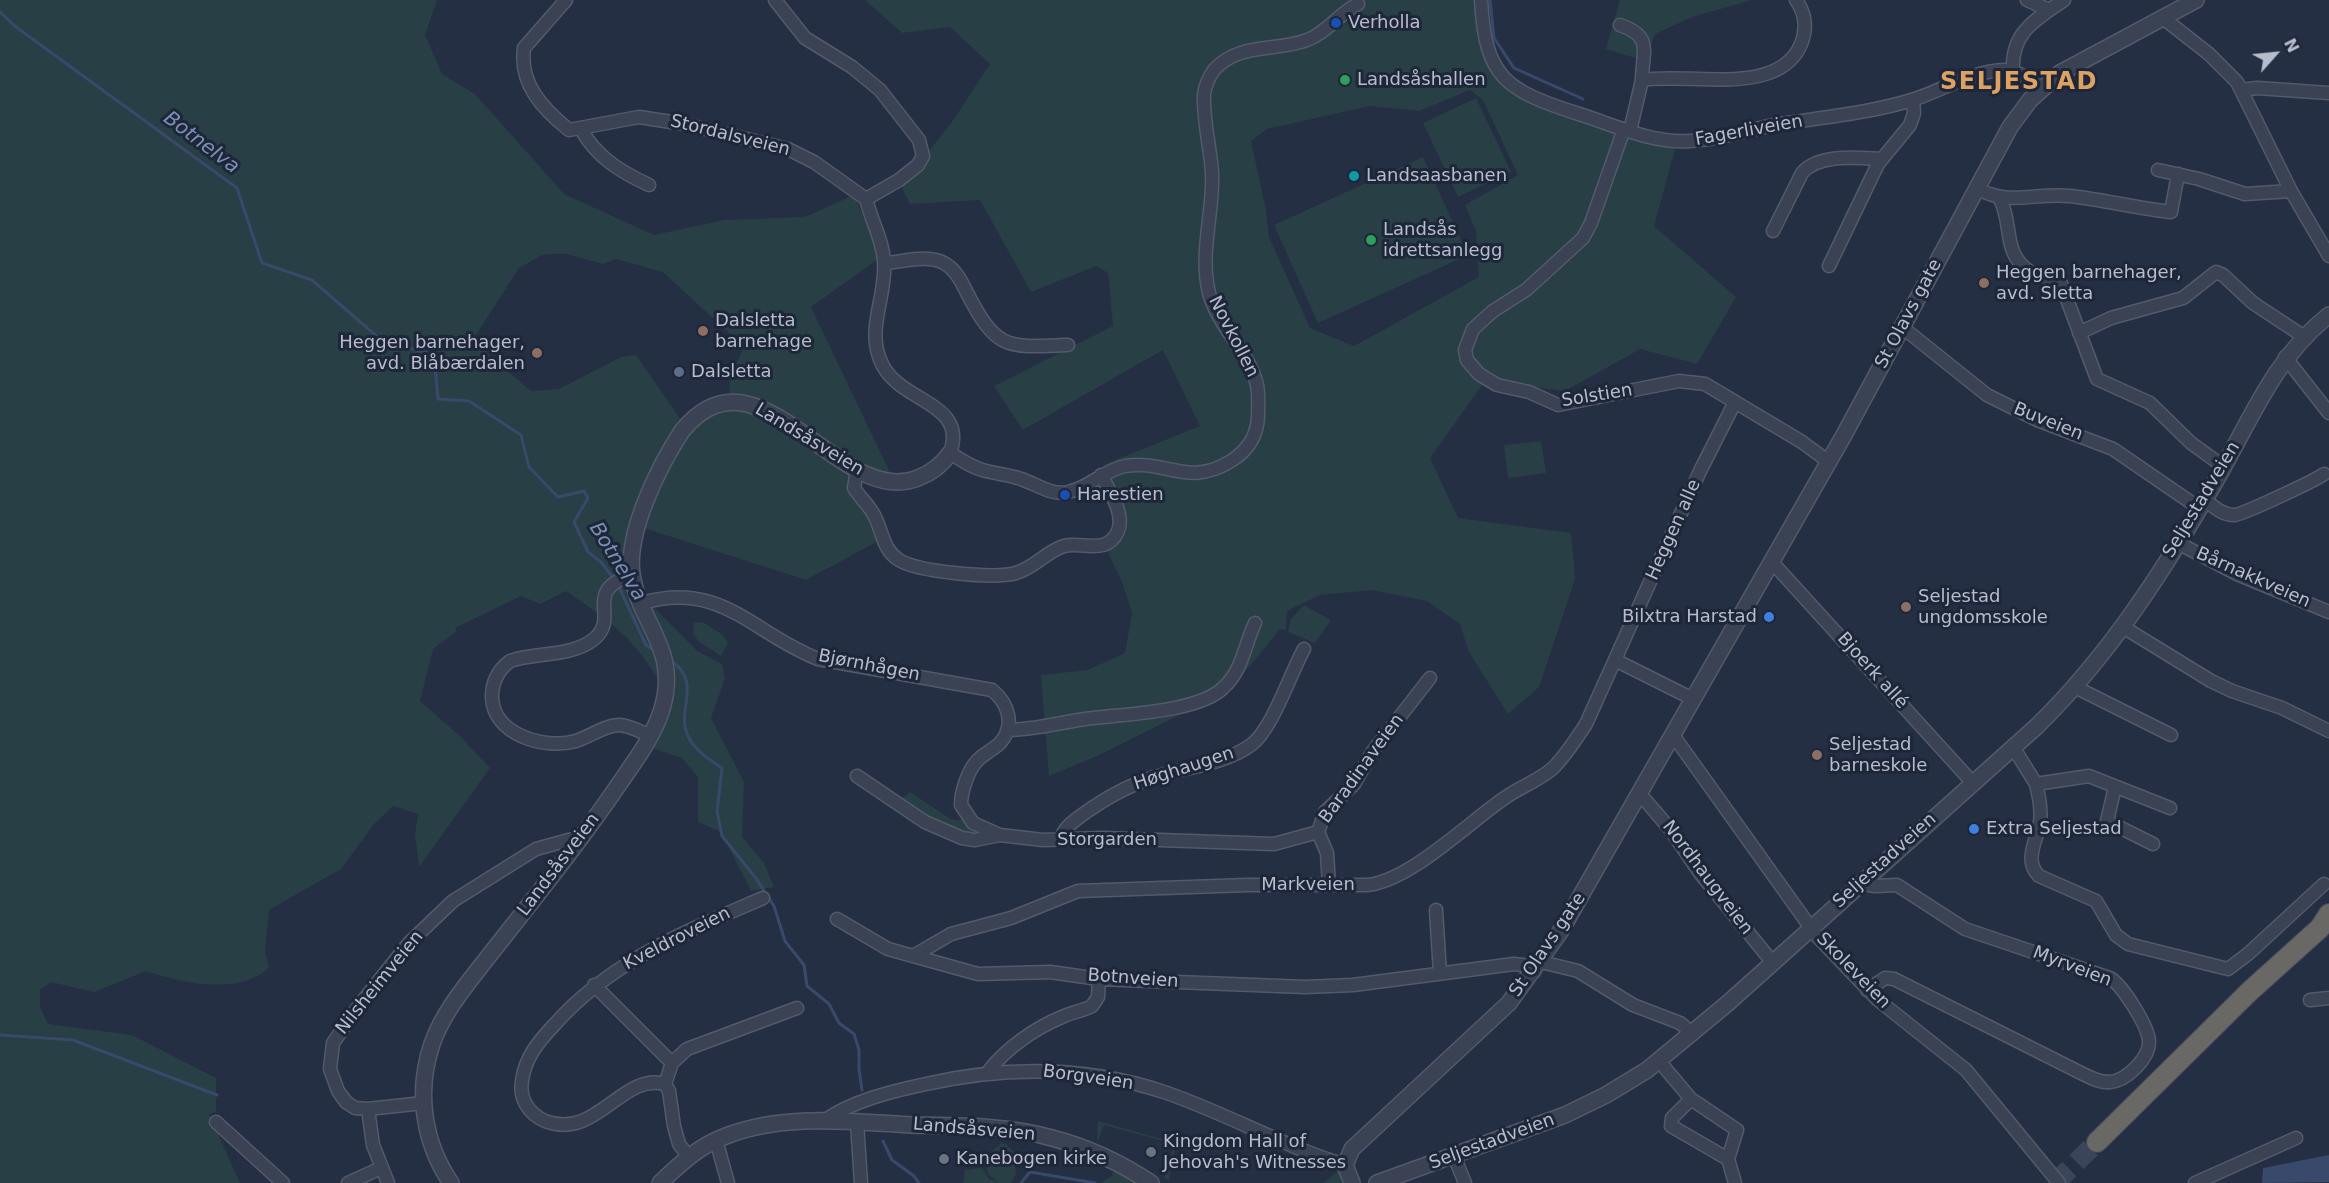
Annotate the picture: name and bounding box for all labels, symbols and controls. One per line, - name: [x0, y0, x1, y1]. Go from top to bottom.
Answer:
- place label: Verholla: [1348, 12, 1421, 34]
- marker: Verholla: [1329, 16, 1343, 30]
- north arrow: [2245, 24, 2305, 84]
- text: N: [2280, 35, 2303, 56]
- place label: Landsåshallen: [1357, 69, 1486, 91]
- district label: SELJESTAD: [1940, 69, 2098, 97]
- marker: Landsåshallen: [1338, 73, 1352, 87]
- water label: Botnelva: [158, 107, 244, 179]
- street label: Stordalsveien: [668, 111, 792, 161]
- street label: Fagerliveien: [1694, 111, 1804, 151]
- place label: Landsaasbanen: [1366, 165, 1507, 187]
- marker: Landsaasbanen: [1347, 169, 1361, 183]
- place label: Landsås idrettsanlegg: [1383, 219, 1502, 262]
- marker: Landsås idrettsanlegg: [1364, 233, 1378, 247]
- street label: St Olavs gate: [1871, 256, 1947, 372]
- place label: Heggen barnehager, avd. Sletta: [1996, 262, 2182, 304]
- marker: Heggen barnehager, avd. Sletta: [1977, 276, 1991, 290]
- street label: Novkollen: [1203, 293, 1263, 381]
- place label: Dalsletta barnehage: [715, 310, 812, 352]
- marker: Dalsletta barnehage: [696, 324, 710, 338]
- place label: Heggen barnehager, avd. Blåbærdalen: [339, 332, 525, 374]
- marker: Heggen barnehager, avd. Blåbærdalen: [530, 346, 544, 360]
- place label: Dalsletta: [691, 361, 771, 383]
- marker: Dalsletta: [672, 365, 686, 379]
- street label: Solstien: [1560, 380, 1634, 412]
- street label: Buveien: [2010, 398, 2086, 446]
- street label: Landsåsveien: [751, 399, 867, 481]
- street label: Seljestadveien: [2159, 438, 2245, 562]
- street label: Heggen alle: [1642, 476, 1706, 584]
- place label: Harestien: [1077, 484, 1164, 506]
- marker: Harestien: [1058, 488, 1072, 502]
- water label: Botnelva: [583, 518, 651, 606]
- street label: Bårnakkveien: [2192, 543, 2314, 613]
- place label: Seljestad ungdomsskole: [1918, 586, 2048, 628]
- marker: Seljestad ungdomsskole: [1899, 600, 1913, 614]
- place label: Bilxtra Harstad: [1622, 606, 1757, 628]
- marker: Bilxtra Harstad: [1762, 610, 1776, 624]
- street label: Bjoerk allé: [1832, 628, 1912, 714]
- street label: Bjørnhågen: [816, 646, 922, 686]
- street label: Baradinaveien: [1315, 710, 1409, 828]
- place label: Seljestad barneskole: [1829, 734, 1927, 777]
- street label: Høghaugen: [1131, 743, 1237, 795]
- marker: Seljestad barneskole: [1810, 748, 1824, 762]
- street label: Landsåsveien: [513, 809, 605, 921]
- street label: Seljestadveien: [1829, 809, 1941, 913]
- street label: Nordhaugveien: [1657, 817, 1757, 939]
- place label: Extra Seljestad: [1986, 818, 2122, 840]
- marker: Extra Seljestad: [1967, 822, 1981, 836]
- street label: Storgarden: [1057, 829, 1157, 851]
- street label: Markveien: [1261, 874, 1355, 896]
- street label: St Olavs gate: [1505, 889, 1591, 1001]
- street label: Kveldroveien: [620, 903, 734, 975]
- street label: Nilsheimveien: [332, 927, 428, 1039]
- street label: Skoleveien: [1811, 928, 1895, 1014]
- street label: Myrveien: [2029, 942, 2115, 992]
- street label: Botnveien: [1087, 965, 1179, 993]
- street label: Borgveien: [1041, 1061, 1135, 1095]
- street label: Seljestadveien: [1426, 1109, 1558, 1175]
- street label: Landsåsveien: [912, 1114, 1036, 1146]
- place label: Kingdom Hall of Jehovah's Witnesses: [1163, 1131, 1346, 1174]
- marker: Kingdom Hall of Jehovah's Witnesses: [1144, 1145, 1158, 1159]
- place label: Kanebogen kirke: [956, 1148, 1107, 1170]
- marker: Kanebogen kirke: [937, 1152, 951, 1166]

